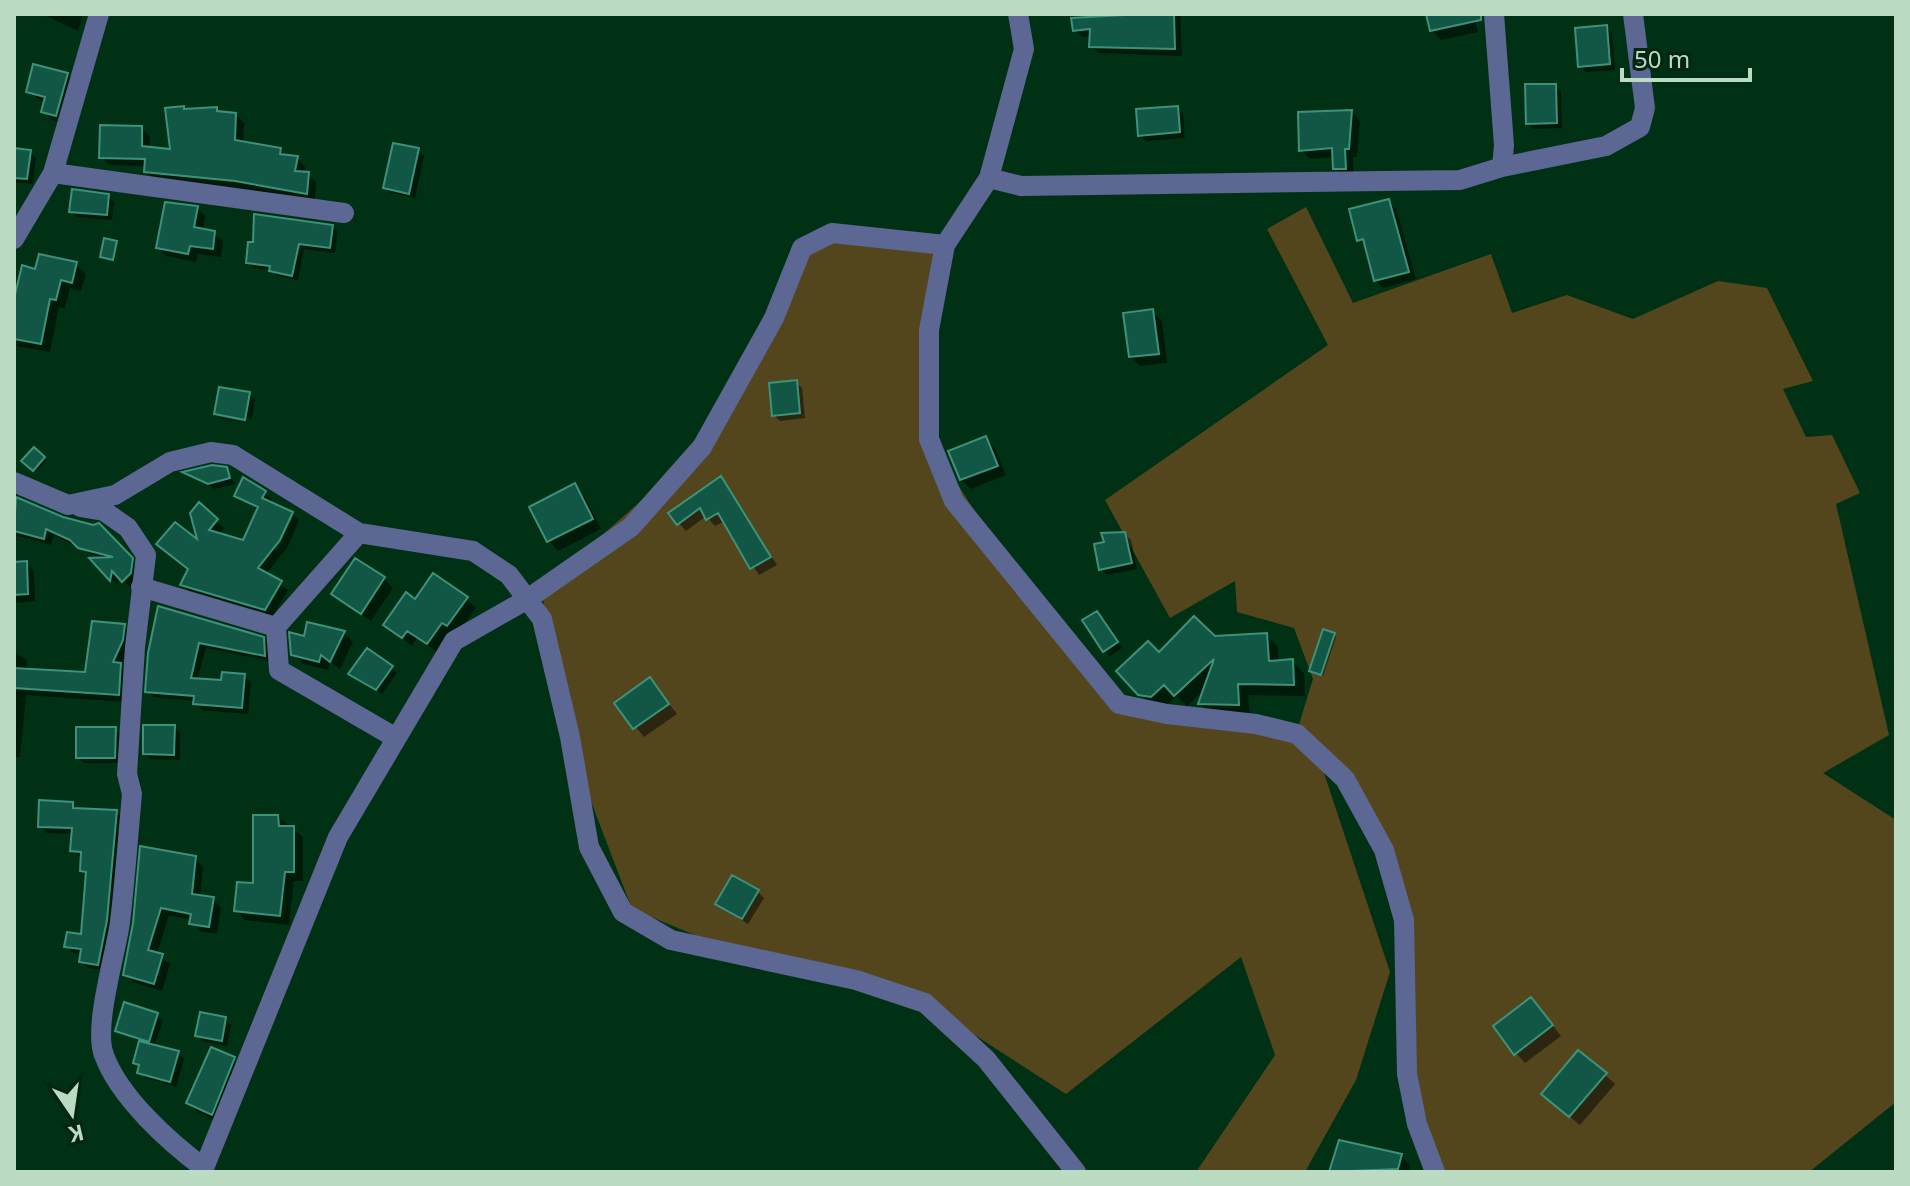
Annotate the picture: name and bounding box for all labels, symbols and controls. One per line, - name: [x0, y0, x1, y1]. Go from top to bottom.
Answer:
- scale bar: [1622, 32, 1750, 82]
- text: 50 m: [1634, 42, 1690, 75]
- north arrow: [32, 1074, 112, 1154]
- text: K: [66, 1118, 87, 1151]

